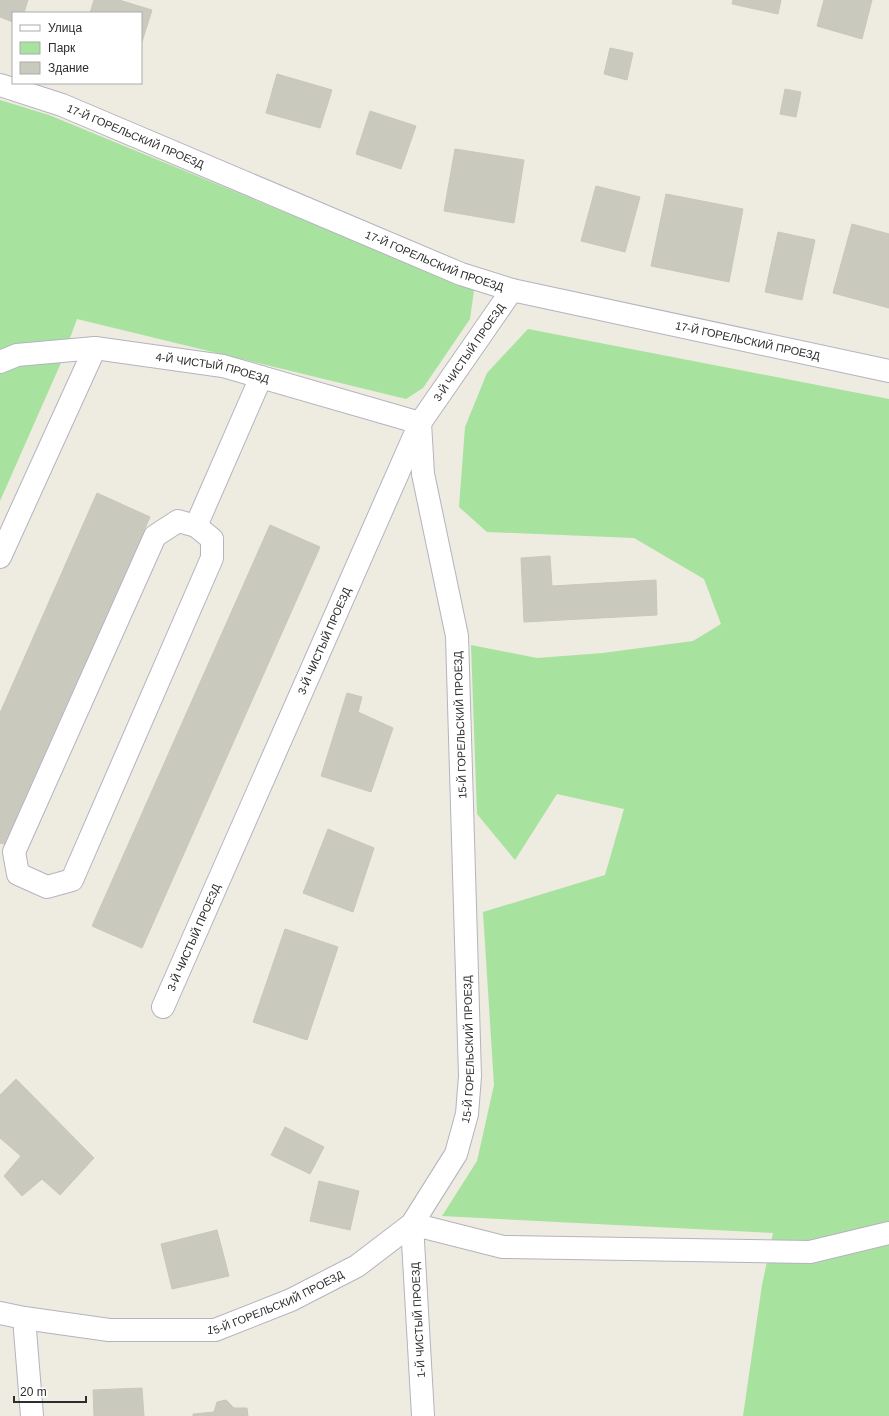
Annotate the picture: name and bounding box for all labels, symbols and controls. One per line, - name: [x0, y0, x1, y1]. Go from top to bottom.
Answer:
- legend: [12, 12, 142, 84]
- text: Улица: [48, 21, 82, 35]
- text: Парк: [48, 41, 76, 55]
- text: Здание: [48, 61, 89, 75]
- street label: 17-Й ГОРЕЛЬСКИЙ ПРОЕЗД: [65, 102, 206, 171]
- street label: 17-Й ГОРЕЛЬСКИЙ ПРОЕЗД: [364, 228, 506, 293]
- street label: 3-Й ЧИСТЫЙ ПРОЕЗД: [431, 301, 507, 403]
- street label: 17-Й ГОРЕЛЬСКИЙ ПРОЕЗД: [674, 319, 822, 362]
- street label: 4-Й ЧИСТЫЙ ПРОЕЗД: [155, 351, 271, 385]
- street label: 3-Й ЧИСТЫЙ ПРОЕЗД: [295, 585, 353, 696]
- street label: 15-Й ГОРЕЛЬСКИЙ ПРОЕЗД: [451, 650, 469, 799]
- street label: 3-Й ЧИСТЫЙ ПРОЕЗД: [165, 881, 223, 993]
- street label: 15-Й ГОРЕЛЬСКИЙ ПРОЕЗД: [459, 975, 476, 1124]
- street label: 1-Й ЧИСТЫЙ ПРОЕЗД: [409, 1261, 427, 1378]
- street label: 15-Й ГОРЕЛЬСКИЙ ПРОЕЗД: [207, 1268, 346, 1336]
- scale bar: [14, 1378, 86, 1404]
- text: 20 m: [20, 1385, 47, 1399]

